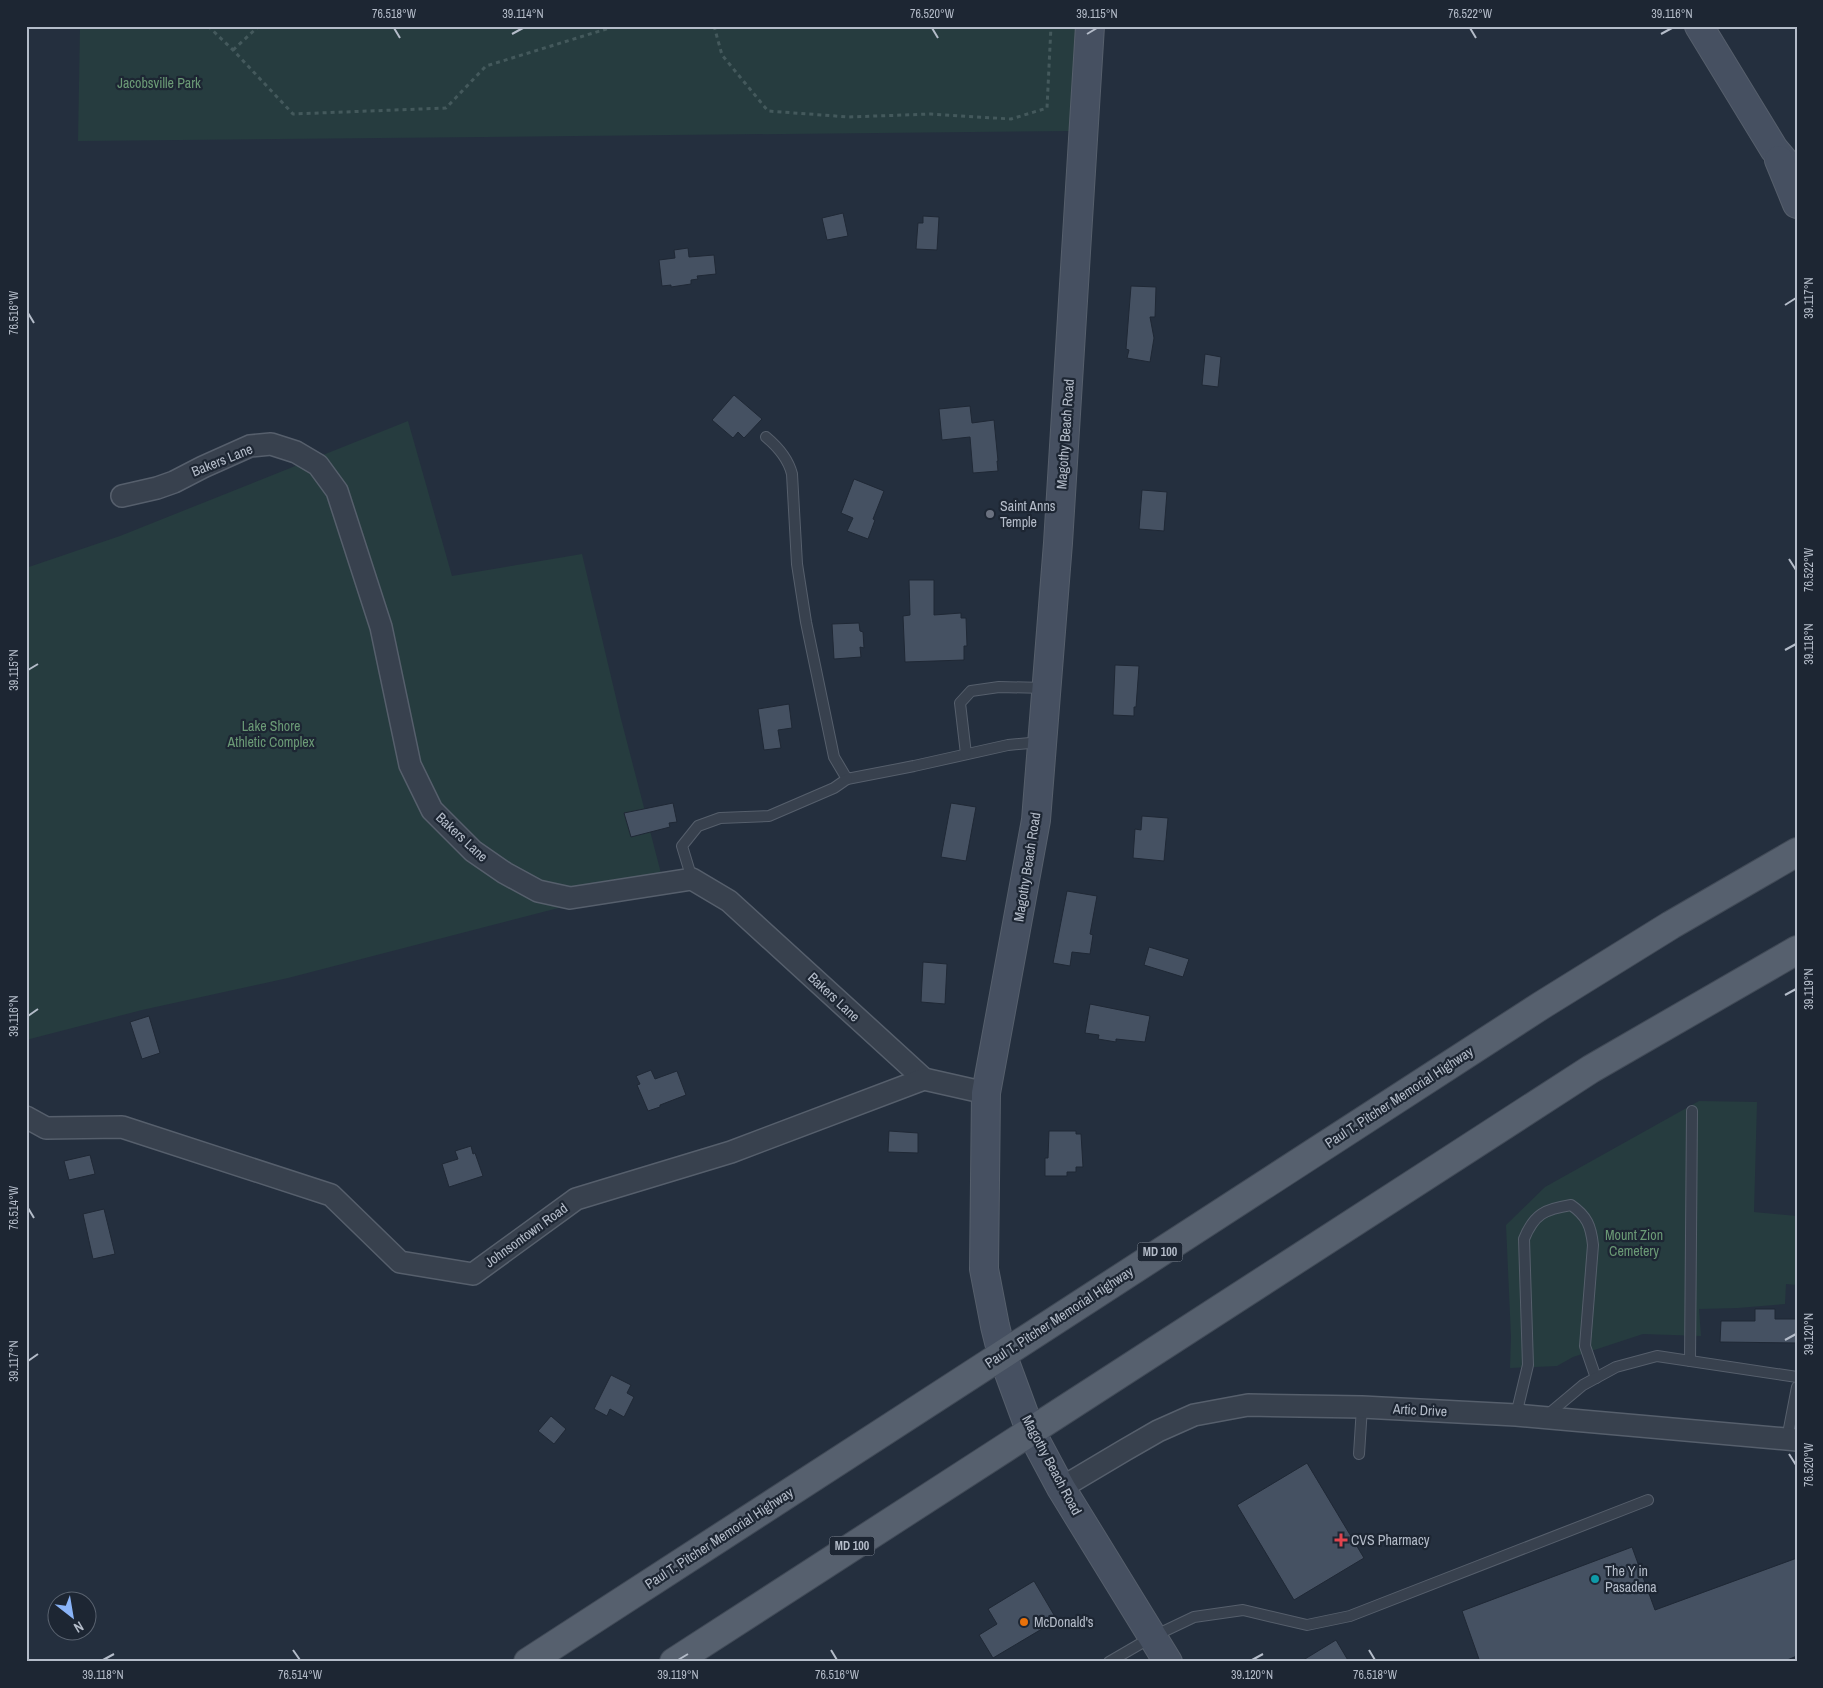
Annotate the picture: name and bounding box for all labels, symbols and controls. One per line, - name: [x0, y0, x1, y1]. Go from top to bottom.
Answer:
- text: 76.518°W: [372, 6, 417, 22]
- text: 39.114°N: [502, 6, 544, 22]
- text: 76.520°W: [910, 6, 955, 22]
- text: 39.115°N: [1076, 6, 1118, 22]
- text: 76.522°W: [1448, 6, 1493, 22]
- text: 39.116°N: [1651, 6, 1693, 22]
- park label: Jacobsville Park: [117, 74, 201, 92]
- text: 39.117°N: [1801, 277, 1817, 319]
- text: 76.516°W: [6, 290, 22, 335]
- street label: Magothy Beach Road: [1052, 378, 1078, 490]
- street label: Bakers Lane: [189, 440, 255, 480]
- place label: Saint Anns Temple: [1000, 497, 1056, 531]
- marker: Saint Anns Temple: [984, 508, 996, 520]
- text: 76.522°W: [1801, 547, 1817, 592]
- text: 39.118°N: [1801, 623, 1817, 665]
- text: 39.115°N: [6, 649, 22, 691]
- park label: Lake Shore Athletic Complex: [227, 717, 315, 751]
- street label: Bakers Lane: [432, 808, 492, 866]
- street label: Magothy Beach Road: [1009, 811, 1045, 923]
- street label: Bakers Lane: [804, 968, 864, 1026]
- text: 39.119°N: [1801, 968, 1817, 1010]
- text: 39.116°N: [6, 995, 22, 1037]
- street label: Paul T. Pitcher Memorial Highway: [1321, 1042, 1477, 1152]
- text: 76.514°W: [6, 1185, 22, 1230]
- street label: Johnsontown Road: [481, 1199, 571, 1271]
- park label: Mount Zion Cemetery: [1605, 1226, 1663, 1260]
- road number: MD 100: [1138, 1242, 1182, 1262]
- street label: Paul T. Pitcher Memorial Highway: [981, 1262, 1137, 1372]
- text: 39.120°N: [1801, 1313, 1817, 1355]
- text: 39.117°N: [6, 1340, 22, 1382]
- street label: Artic Drive: [1391, 1400, 1448, 1420]
- street label: Magothy Beach Road: [1018, 1412, 1086, 1518]
- text: 76.520°W: [1801, 1442, 1817, 1487]
- street label: Paul T. Pitcher Memorial Highway: [641, 1483, 797, 1593]
- place label: CVS Pharmacy: [1351, 1531, 1430, 1549]
- marker: CVS Pharmacy: [1335, 1534, 1347, 1546]
- road number: MD 100: [830, 1536, 874, 1555]
- place label: The Y in Pasadena: [1605, 1562, 1657, 1596]
- marker: The Y in Pasadena: [1589, 1573, 1601, 1585]
- north arrow: [48, 1590, 98, 1640]
- place label: McDonald's: [1034, 1613, 1094, 1631]
- marker: McDonald's: [1018, 1616, 1030, 1628]
- text: N: [71, 1617, 87, 1637]
- text: 39.118°N: [82, 1667, 124, 1683]
- text: 76.514°W: [278, 1667, 323, 1683]
- text: 39.119°N: [657, 1667, 699, 1683]
- text: 76.516°W: [815, 1667, 860, 1683]
- text: 39.120°N: [1231, 1667, 1273, 1683]
- text: 76.518°W: [1353, 1667, 1398, 1683]

